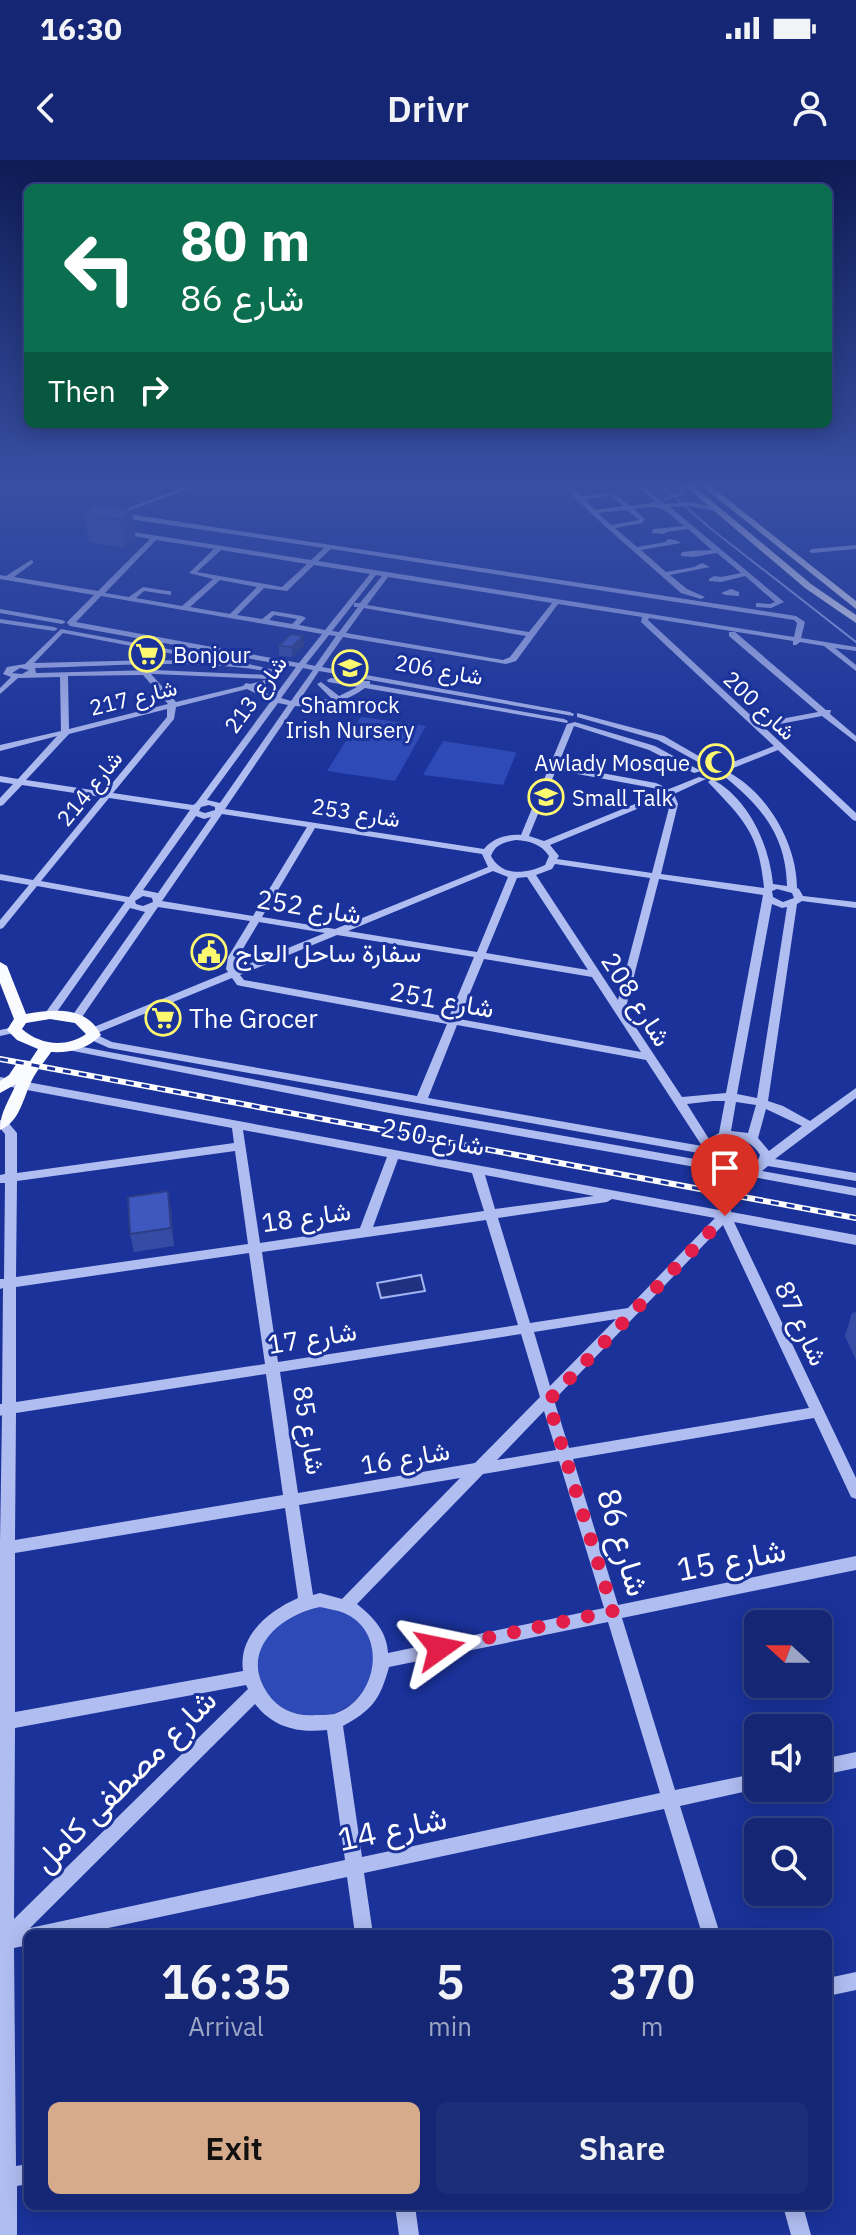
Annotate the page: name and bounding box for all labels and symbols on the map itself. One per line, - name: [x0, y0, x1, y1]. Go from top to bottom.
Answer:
- supermarket icon: Bonjour: [128, 635, 166, 673]
- place label: Bonjour: [173, 640, 251, 669]
- street label: شارع 206: [392, 647, 485, 692]
- street label: شارع 213: [217, 649, 294, 739]
- school or university icon: Shamrock Irish Nursery: [331, 649, 369, 687]
- street label: شارع 200: [717, 664, 802, 747]
- street label: شارع 217: [86, 672, 180, 723]
- place label: Shamrock Irish Nursery: [286, 690, 415, 744]
- mosque icon: Awlady Mosque: [697, 743, 735, 781]
- street label: شارع 214: [50, 744, 129, 832]
- place label: Awlady Mosque: [534, 748, 690, 777]
- school or university icon: Small Talk: [527, 778, 565, 816]
- place label: Small Talk: [572, 783, 674, 812]
- street label: شارع 253: [310, 791, 402, 834]
- street label: شارع 252: [254, 881, 364, 933]
- public building icon: سفارة ساحل العاج: [190, 933, 228, 971]
- place label: سفارة ساحل العاج: [235, 935, 421, 971]
- street label: شارع 208: [592, 946, 680, 1053]
- street label: شارع 251: [387, 973, 497, 1027]
- supermarket icon: The Grocer: [144, 999, 182, 1037]
- place label: The Grocer: [189, 1001, 318, 1035]
- street label: شارع 250: [378, 1109, 488, 1165]
- pin: [691, 1134, 759, 1216]
- street label: شارع 18: [259, 1193, 353, 1241]
- street label: شارع 87: [766, 1275, 836, 1372]
- street label: شارع 17: [265, 1313, 359, 1363]
- street label: شارع 85: [284, 1383, 334, 1477]
- street label: شارع 16: [358, 1432, 452, 1483]
- street label: شارع 86: [586, 1483, 660, 1601]
- street label: شارع 15: [673, 1528, 790, 1592]
- position arrow: [398, 1606, 482, 1690]
- north arrow: [744, 1610, 832, 1698]
- street label: شارع مصطفى كامل: [23, 1679, 226, 1882]
- street label: شارع 14: [334, 1796, 451, 1862]

